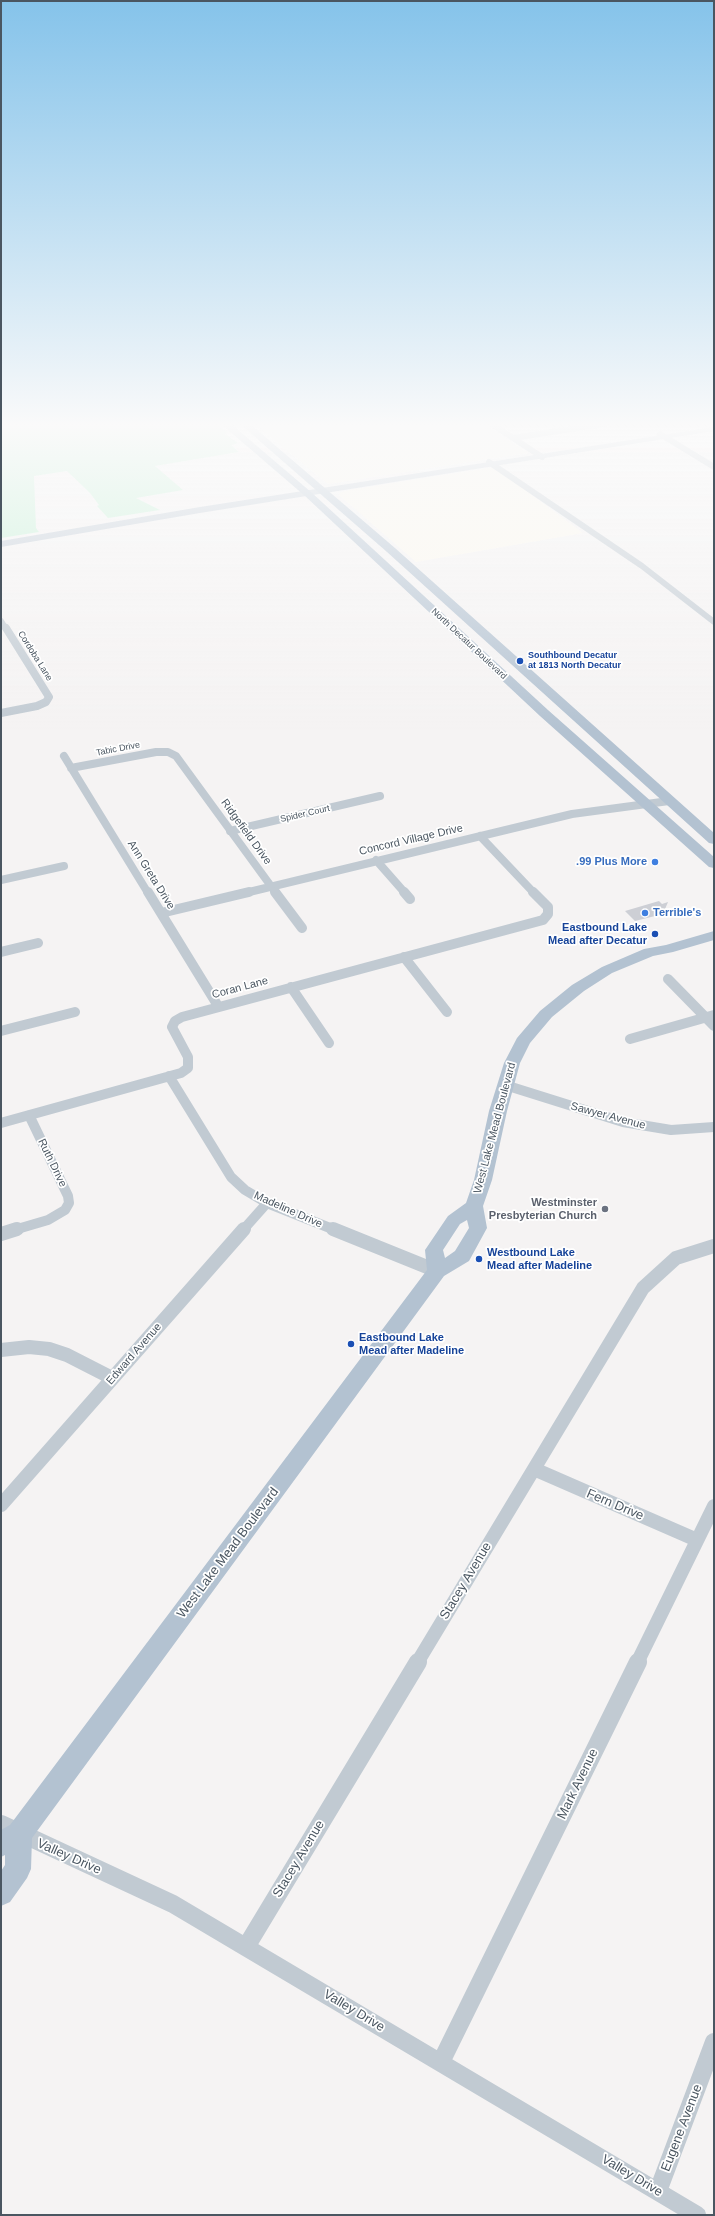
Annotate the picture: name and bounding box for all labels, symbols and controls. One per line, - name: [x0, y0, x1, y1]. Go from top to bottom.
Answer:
- street label: North Decatur Boulevard: [429, 606, 509, 682]
- street label: Cordoba Lane: [15, 629, 55, 683]
- place label: Southbound Decatur at 1813 North Decatur: [528, 651, 621, 672]
- marker: Southbound Decatur at 1813 North Decatur: [515, 656, 525, 666]
- street label: Tabic Drive: [95, 739, 141, 759]
- street label: Ridgefield Drive: [218, 797, 274, 867]
- street label: Spider Court: [279, 803, 331, 825]
- street label: Concord Village Drive: [358, 822, 464, 858]
- street label: Ann Greta Drive: [125, 838, 177, 912]
- place label: .99 Plus More: [576, 855, 647, 869]
- marker: .99 Plus More: [650, 857, 660, 867]
- place label: Terrible's: [653, 906, 701, 920]
- marker: Terrible's: [640, 908, 650, 918]
- place label: Eastbound Lake Mead after Decatur: [548, 921, 647, 947]
- marker: Eastbound Lake Mead after Decatur: [650, 929, 660, 939]
- street label: Coran Lane: [211, 974, 269, 1002]
- street label: West Lake Mead Boulevard: [471, 1061, 519, 1195]
- street label: Sawyer Avenue: [569, 1100, 647, 1132]
- street label: Ruth Drive: [35, 1137, 69, 1189]
- street label: Madeline Drive: [252, 1189, 324, 1231]
- place label: Westminster Presbyterian Church: [489, 1196, 597, 1222]
- marker: Westminster Presbyterian Church: [600, 1204, 610, 1214]
- place label: Westbound Lake Mead after Madeline: [487, 1246, 592, 1272]
- marker: Westbound Lake Mead after Madeline: [474, 1254, 484, 1264]
- street label: Edward Avenue: [104, 1320, 164, 1388]
- place label: Eastbound Lake Mead after Madeline: [359, 1331, 464, 1357]
- marker: Eastbound Lake Mead after Madeline: [346, 1339, 356, 1349]
- street label: West Lake Mead Boulevard: [174, 1485, 282, 1621]
- street label: Fern Drive: [584, 1486, 646, 1524]
- street label: Stacey Avenue: [437, 1540, 495, 1622]
- street label: Mark Avenue: [554, 1746, 602, 1822]
- street label: Stacey Avenue: [270, 1818, 328, 1900]
- street label: Valley Drive: [35, 1836, 103, 1878]
- street label: Valley Drive: [321, 1987, 387, 2035]
- street label: Eugene Avenue: [658, 2082, 706, 2174]
- street label: Valley Drive: [599, 2152, 665, 2200]

